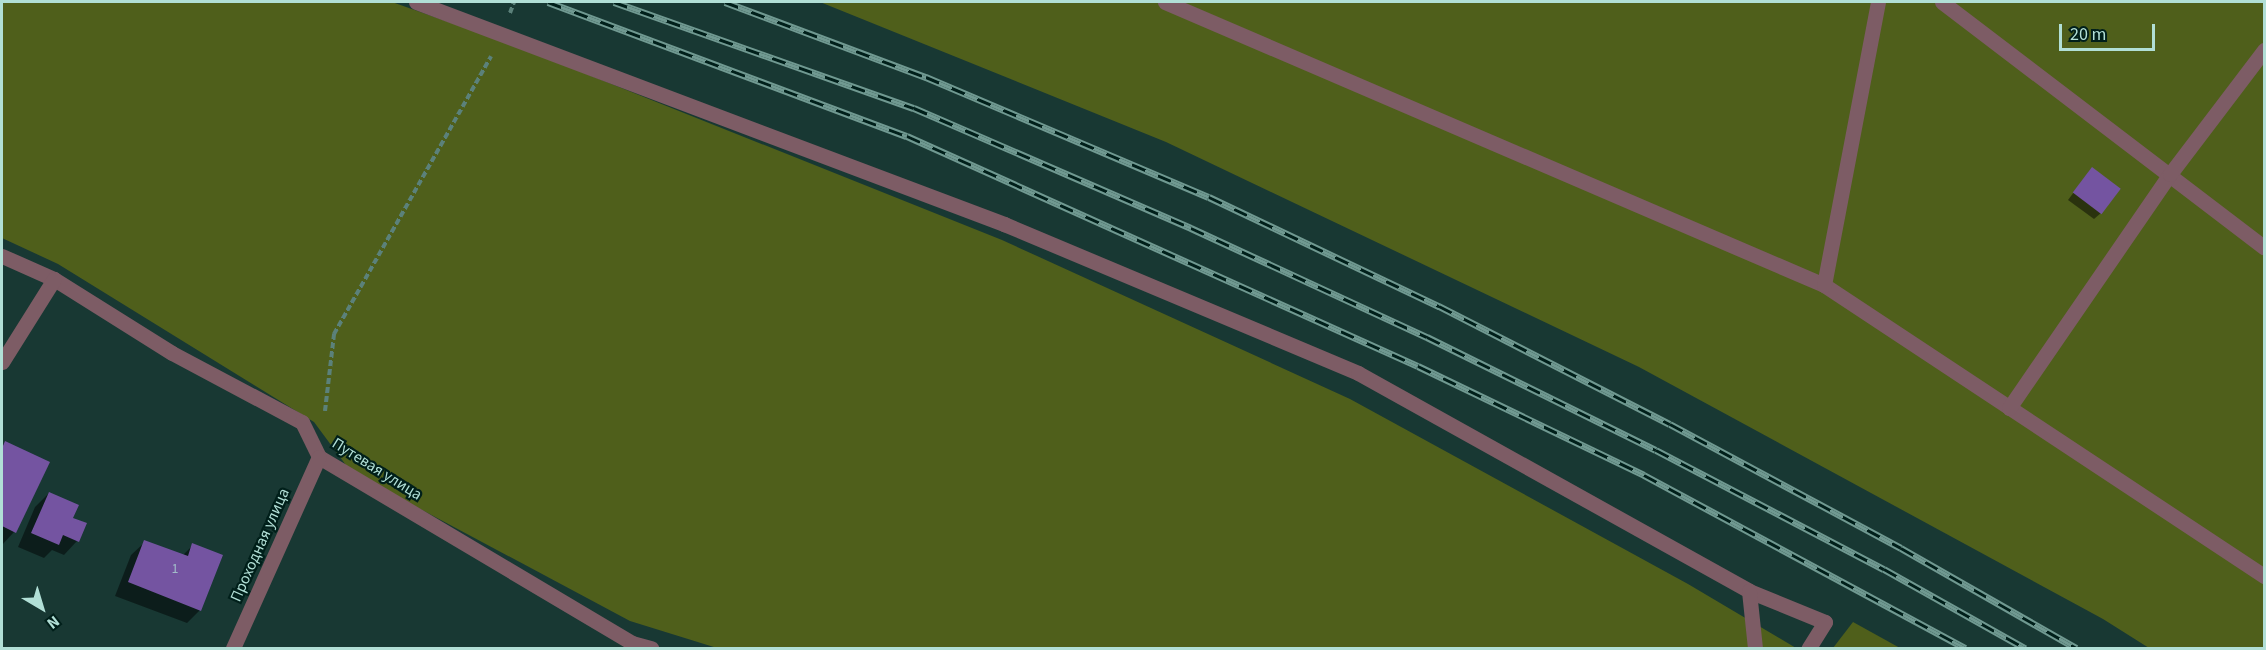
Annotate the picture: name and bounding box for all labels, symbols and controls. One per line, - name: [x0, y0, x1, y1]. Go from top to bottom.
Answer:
- scale bar: [2062, 12, 2158, 50]
- text: 20 m: [2070, 22, 2106, 47]
- street label: Путевая улица: [328, 434, 426, 504]
- street label: Проходная улица: [226, 485, 294, 605]
- house number: 1: [172, 561, 178, 577]
- north arrow: [12, 578, 72, 638]
- text: N: [42, 610, 64, 634]

